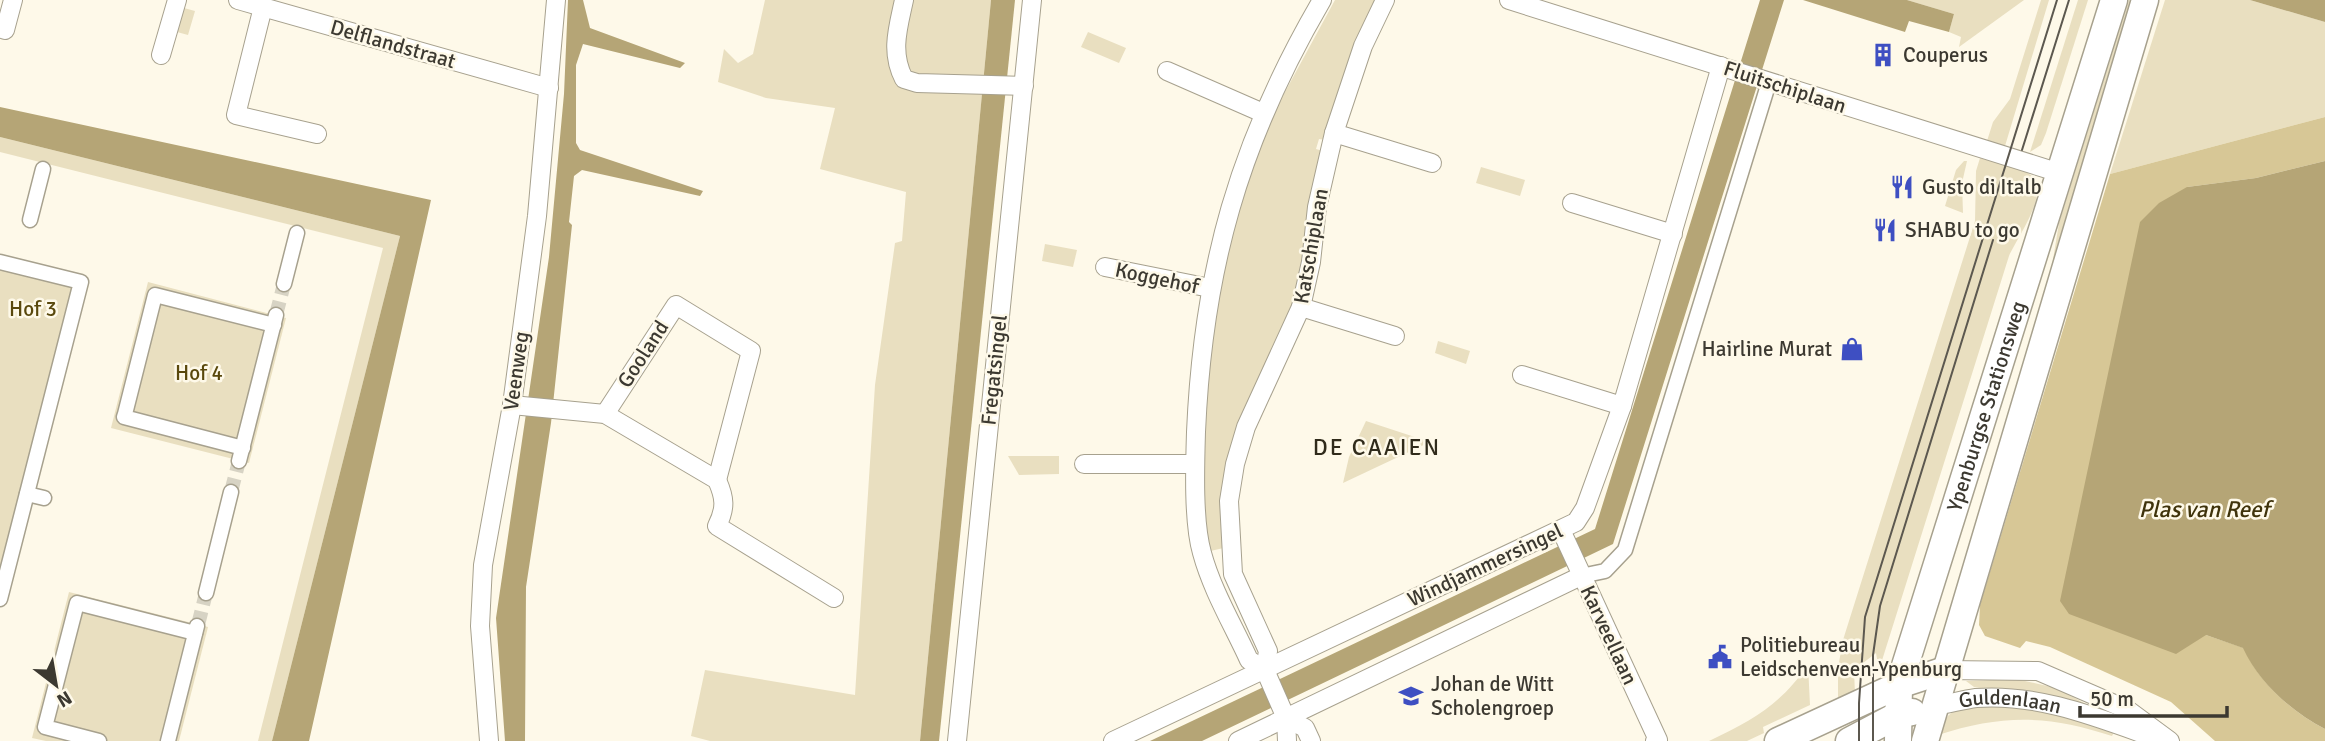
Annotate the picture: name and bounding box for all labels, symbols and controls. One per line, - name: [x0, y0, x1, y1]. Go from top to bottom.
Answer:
- street label: Delflandstraat: [327, 14, 459, 74]
- building icon: Couperus: [1869, 41, 1897, 69]
- place label: Couperus: [1903, 42, 1988, 68]
- street label: Fluitschiplaan: [1720, 55, 1850, 119]
- restaurant icon: Gusto di Italb: [1888, 173, 1916, 201]
- place label: Gusto di Italb: [1922, 174, 2042, 200]
- street label: Katschiplaan: [1288, 186, 1334, 306]
- restaurant icon: SHABU to go: [1871, 216, 1899, 244]
- place label: SHABU to go: [1905, 217, 2020, 243]
- street label: Koggehof: [1113, 256, 1202, 300]
- park label: Hof 3: [9, 296, 57, 322]
- street label: Ypenburgse Stationsweg: [1941, 298, 2032, 515]
- street label: Fregatsingel: [975, 313, 1013, 427]
- street label: Gooland: [612, 316, 674, 392]
- street label: Veenweg: [498, 330, 534, 412]
- shop icon: Hairline Murat: [1838, 335, 1866, 363]
- place label: Hairline Murat: [1702, 336, 1832, 362]
- park label: Hof 4: [175, 360, 223, 386]
- district label: DE CAAIEN: [1313, 433, 1441, 462]
- water label: Plas van Reef: [2139, 495, 2275, 524]
- street label: Windjammersingel: [1403, 518, 1567, 612]
- street label: Karveellaan: [1575, 581, 1643, 689]
- place label: Politiebureau Leidschenveen-Ypenburg: [1740, 632, 1962, 682]
- public building icon: Politiebureau Leidschenveen-Ypenburg: [1706, 643, 1734, 671]
- north arrow: [21, 650, 91, 720]
- place label: Johan de Witt Scholengroep: [1431, 671, 1554, 721]
- scale bar: [2080, 674, 2227, 718]
- school or university icon: Johan de Witt Scholengroep: [1397, 682, 1425, 710]
- street label: Guldenlaan: [1956, 684, 2064, 720]
- text: N: [52, 685, 76, 712]
- text: 50 m: [2090, 686, 2134, 712]

